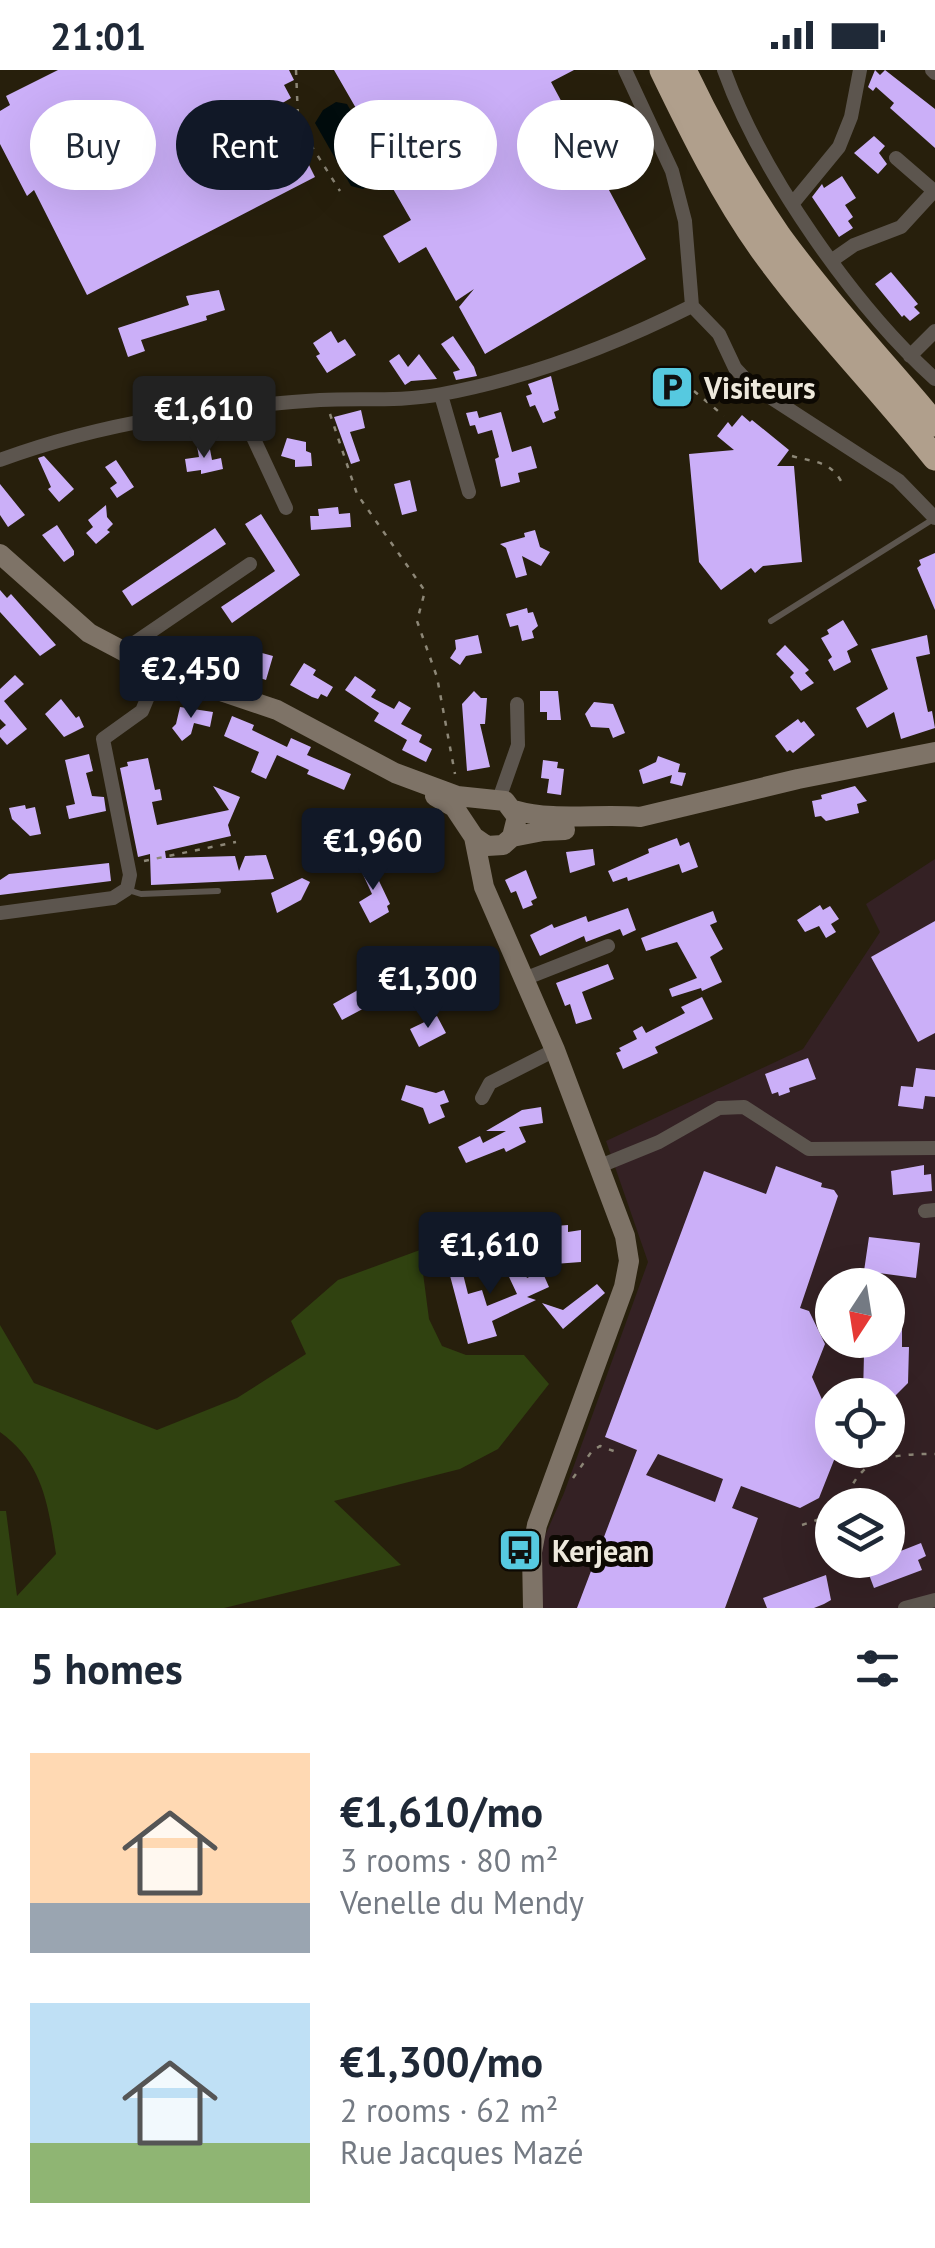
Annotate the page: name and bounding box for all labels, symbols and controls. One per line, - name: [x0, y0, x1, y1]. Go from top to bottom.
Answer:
- text: 21:01: [50, 11, 146, 60]
- chip: Buy: [30, 100, 156, 190]
- chip: Rent: [176, 100, 314, 190]
- chip: Filters: [334, 100, 497, 190]
- chip: New: [517, 100, 654, 190]
- parking icon: Visiteurs: [649, 364, 695, 410]
- place label: Visiteurs: [703, 368, 816, 407]
- pin: €1,610: [123, 376, 285, 461]
- text: €1,610: [155, 387, 253, 429]
- pin: €2,450: [110, 636, 272, 721]
- text: €2,450: [142, 647, 240, 689]
- pin: €1,960: [292, 808, 454, 893]
- text: €1,960: [324, 819, 422, 861]
- pin: €1,300: [347, 946, 509, 1031]
- text: €1,300: [379, 957, 477, 999]
- pin: €1,610: [409, 1212, 571, 1297]
- text: €1,610: [441, 1223, 539, 1265]
- north arrow: [815, 1268, 905, 1358]
- map controls: [815, 1268, 905, 1578]
- button: locate: [815, 1378, 905, 1468]
- button: layers: [815, 1488, 905, 1578]
- bus stop icon: Kerjean: [497, 1527, 543, 1573]
- place label: Kerjean: [552, 1531, 649, 1570]
- text: 5 homes: [30, 1641, 183, 1696]
- icon: filters: [850, 1641, 905, 1696]
- text: €1,610/mo: [340, 1784, 543, 1839]
- icon: home: [110, 1793, 230, 1913]
- text: 3 rooms · 80 m²: [340, 1839, 558, 1881]
- text: Venelle du Mendy: [340, 1881, 584, 1923]
- text: €1,300/mo: [340, 2034, 543, 2089]
- icon: home: [110, 2043, 230, 2163]
- text: 2 rooms · 62 m²: [340, 2089, 558, 2131]
- text: Rue Jacques Mazé: [340, 2131, 584, 2173]

